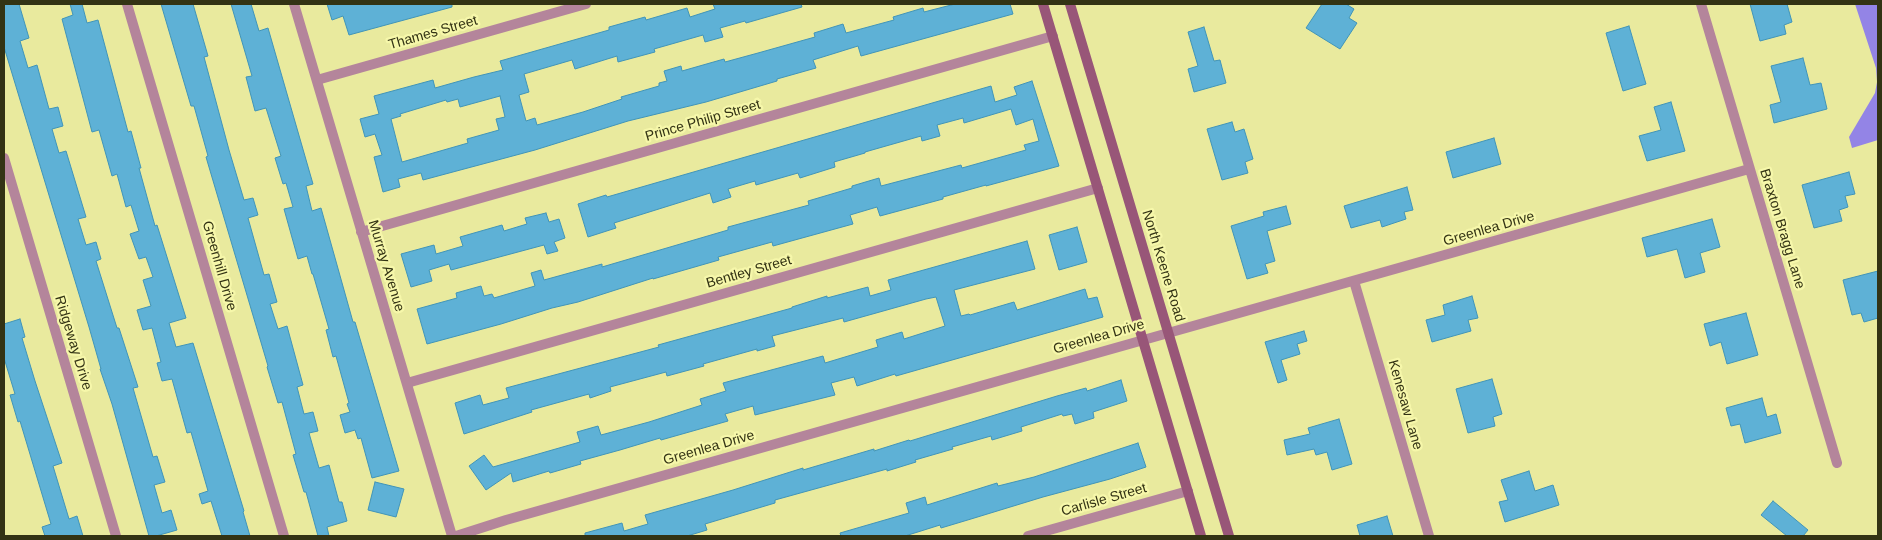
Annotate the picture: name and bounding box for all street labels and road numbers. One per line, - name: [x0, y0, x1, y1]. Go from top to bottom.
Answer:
- street label: Thames Street: [387, 12, 479, 54]
- street label: Prince Philip Street: [643, 97, 763, 145]
- street label: Braxton Bragg Lane: [1756, 167, 1808, 291]
- street label: North Keene Road: [1138, 208, 1188, 324]
- street label: Greenlea Drive: [1441, 208, 1537, 250]
- street label: Murray Avenue: [364, 218, 408, 314]
- street label: Greenhill Drive: [198, 219, 240, 313]
- street label: Bentley Street: [704, 252, 794, 292]
- street label: Ridgeway Drive: [51, 294, 95, 392]
- street label: Greenlea Drive: [1051, 316, 1147, 358]
- street label: Kenesaw Lane: [1384, 358, 1426, 452]
- street label: Greenlea Drive: [661, 427, 757, 469]
- street label: Carlisle Street: [1059, 480, 1149, 520]

